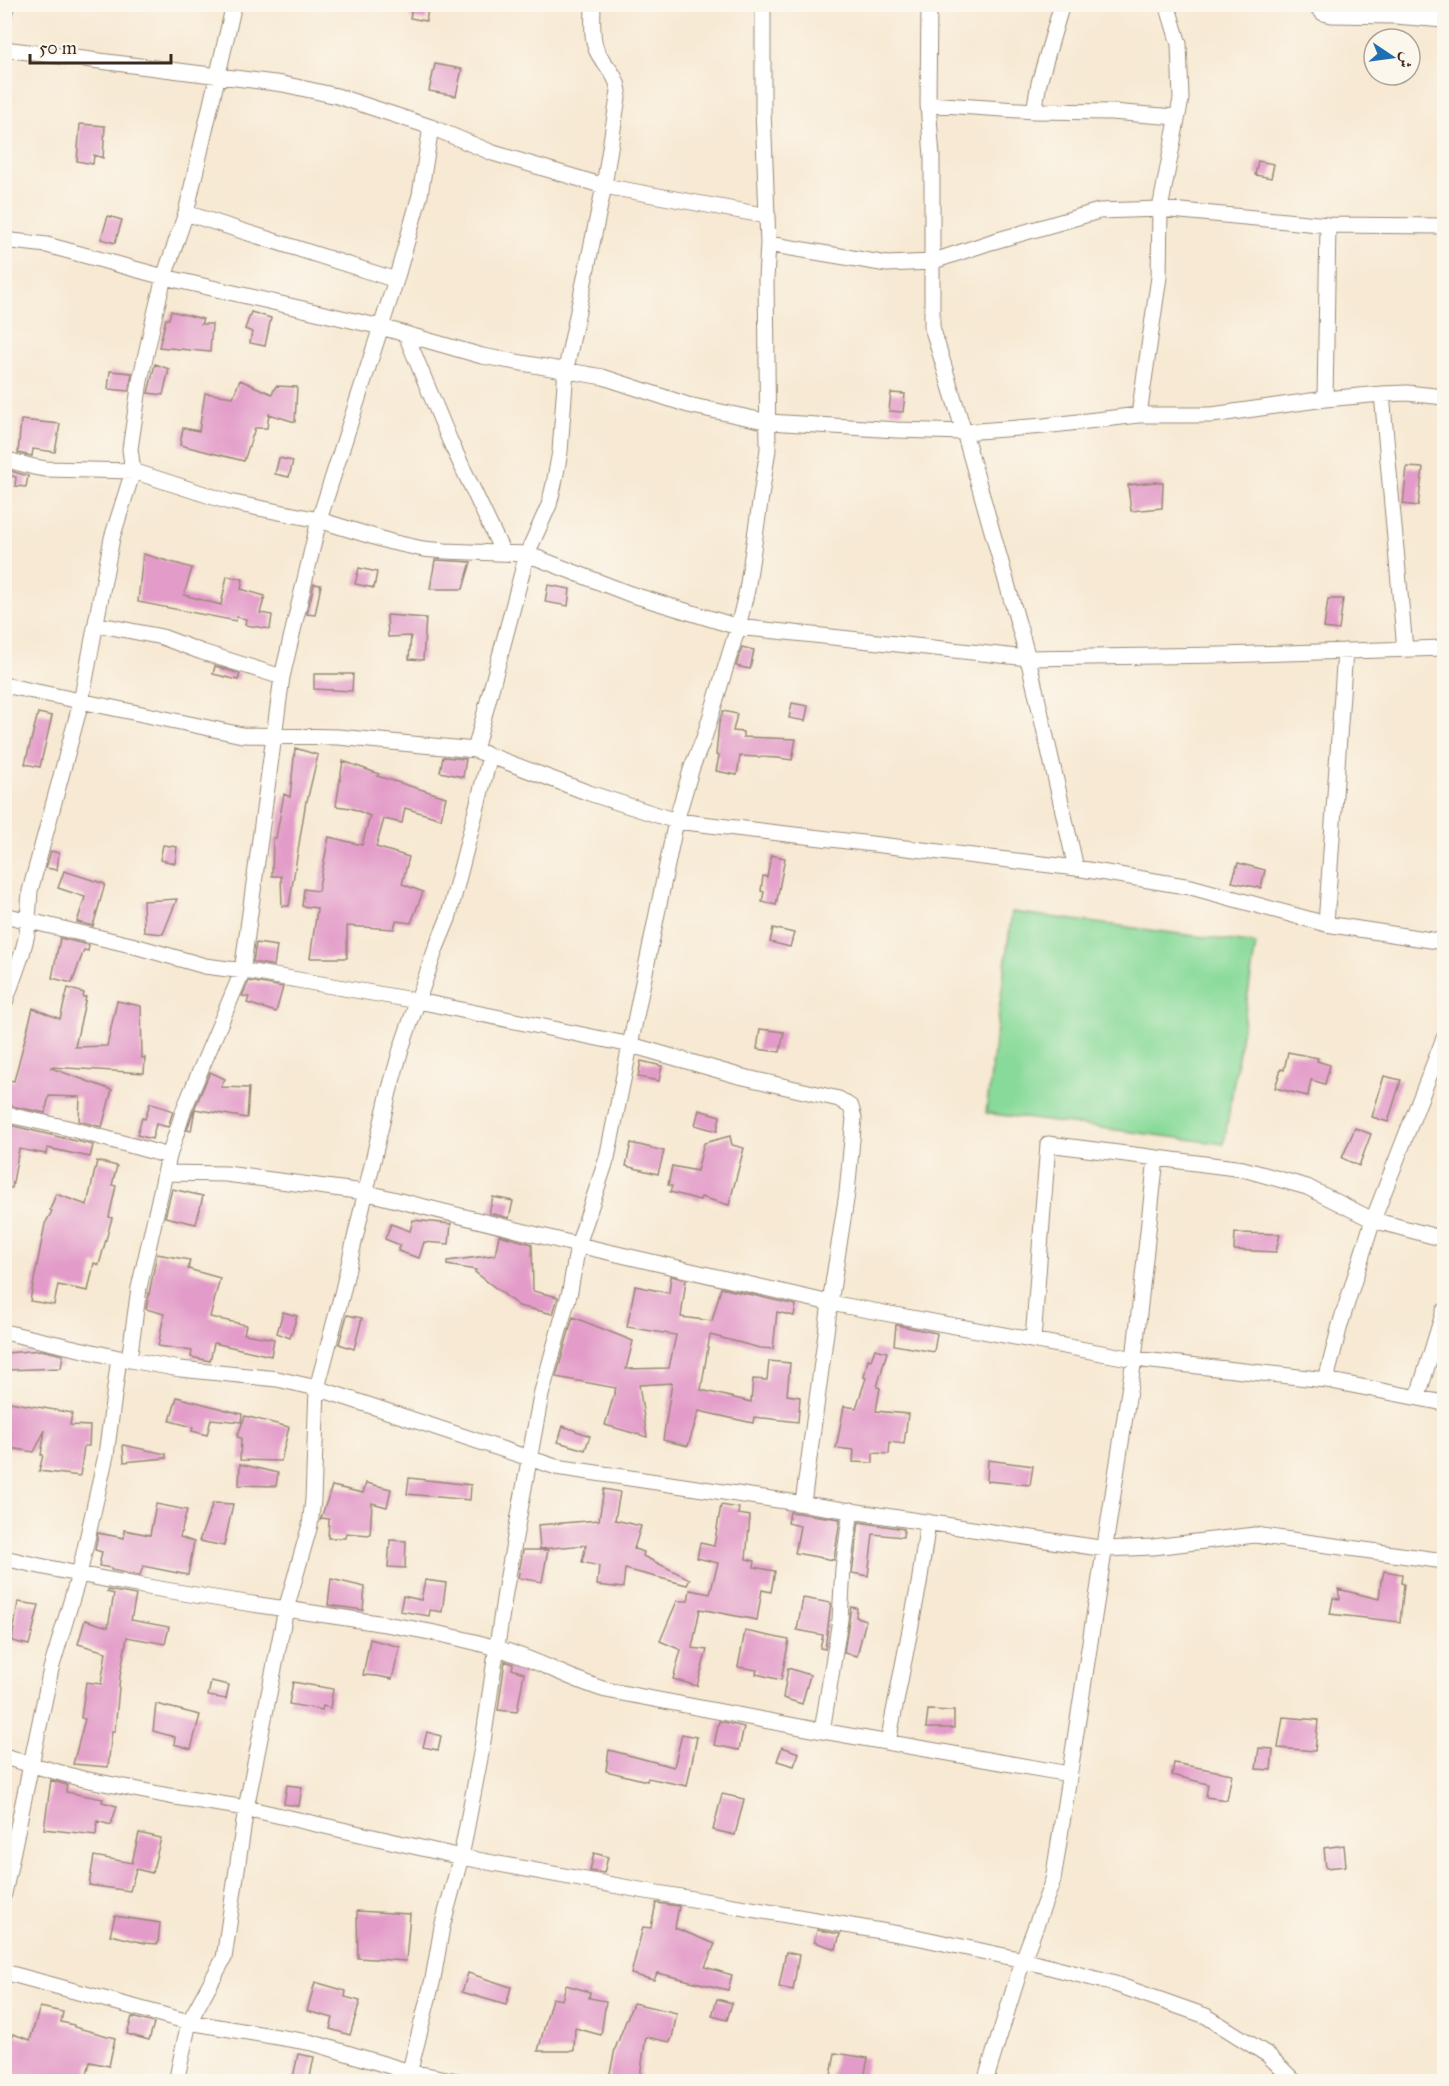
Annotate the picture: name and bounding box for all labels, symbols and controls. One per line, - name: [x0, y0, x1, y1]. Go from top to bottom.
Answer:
- scale bar: [30, 27, 171, 65]
- north arrow: [1362, 27, 1422, 87]
- text: 50 m: [39, 37, 77, 59]
- text: ش: [1395, 50, 1417, 70]

